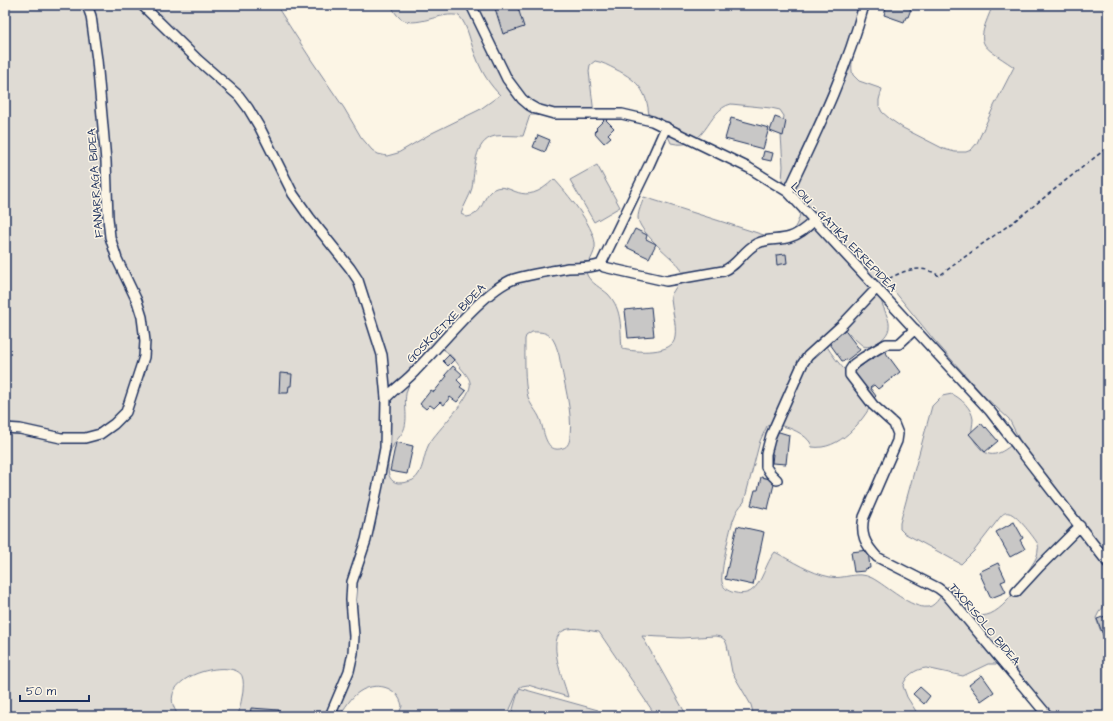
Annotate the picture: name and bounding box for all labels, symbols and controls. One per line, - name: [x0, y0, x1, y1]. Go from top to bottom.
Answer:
- street label: FANARRAGA BIDEA: [83, 127, 108, 238]
- street label: LOIU - GATIKA ERREPIDEA: [787, 179, 901, 296]
- street label: GOSKOETXE BIDEA: [403, 280, 490, 367]
- street label: TXORISOLO BIDEA: [945, 579, 1024, 669]
- scale bar: [20, 677, 89, 703]
- text: 50 m: [26, 683, 57, 700]

